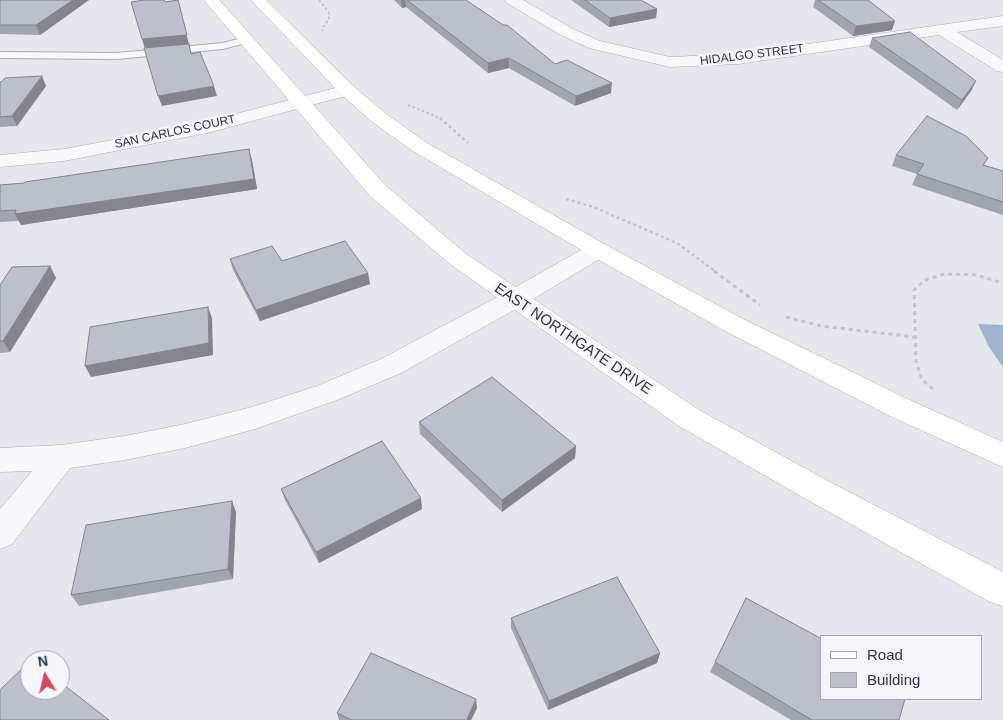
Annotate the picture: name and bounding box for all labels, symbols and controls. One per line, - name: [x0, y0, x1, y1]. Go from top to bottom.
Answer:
- street label: HIDALGO STREET: [699, 41, 805, 69]
- street label: SAN CARLOS COURT: [113, 112, 237, 152]
- street label: EAST NORTHGATE DRIVE: [491, 279, 655, 399]
- legend: [820, 635, 983, 700]
- text: Road: [867, 646, 903, 663]
- north arrow: [20, 650, 70, 700]
- text: N: [37, 652, 49, 670]
- text: Building: [867, 671, 920, 688]

